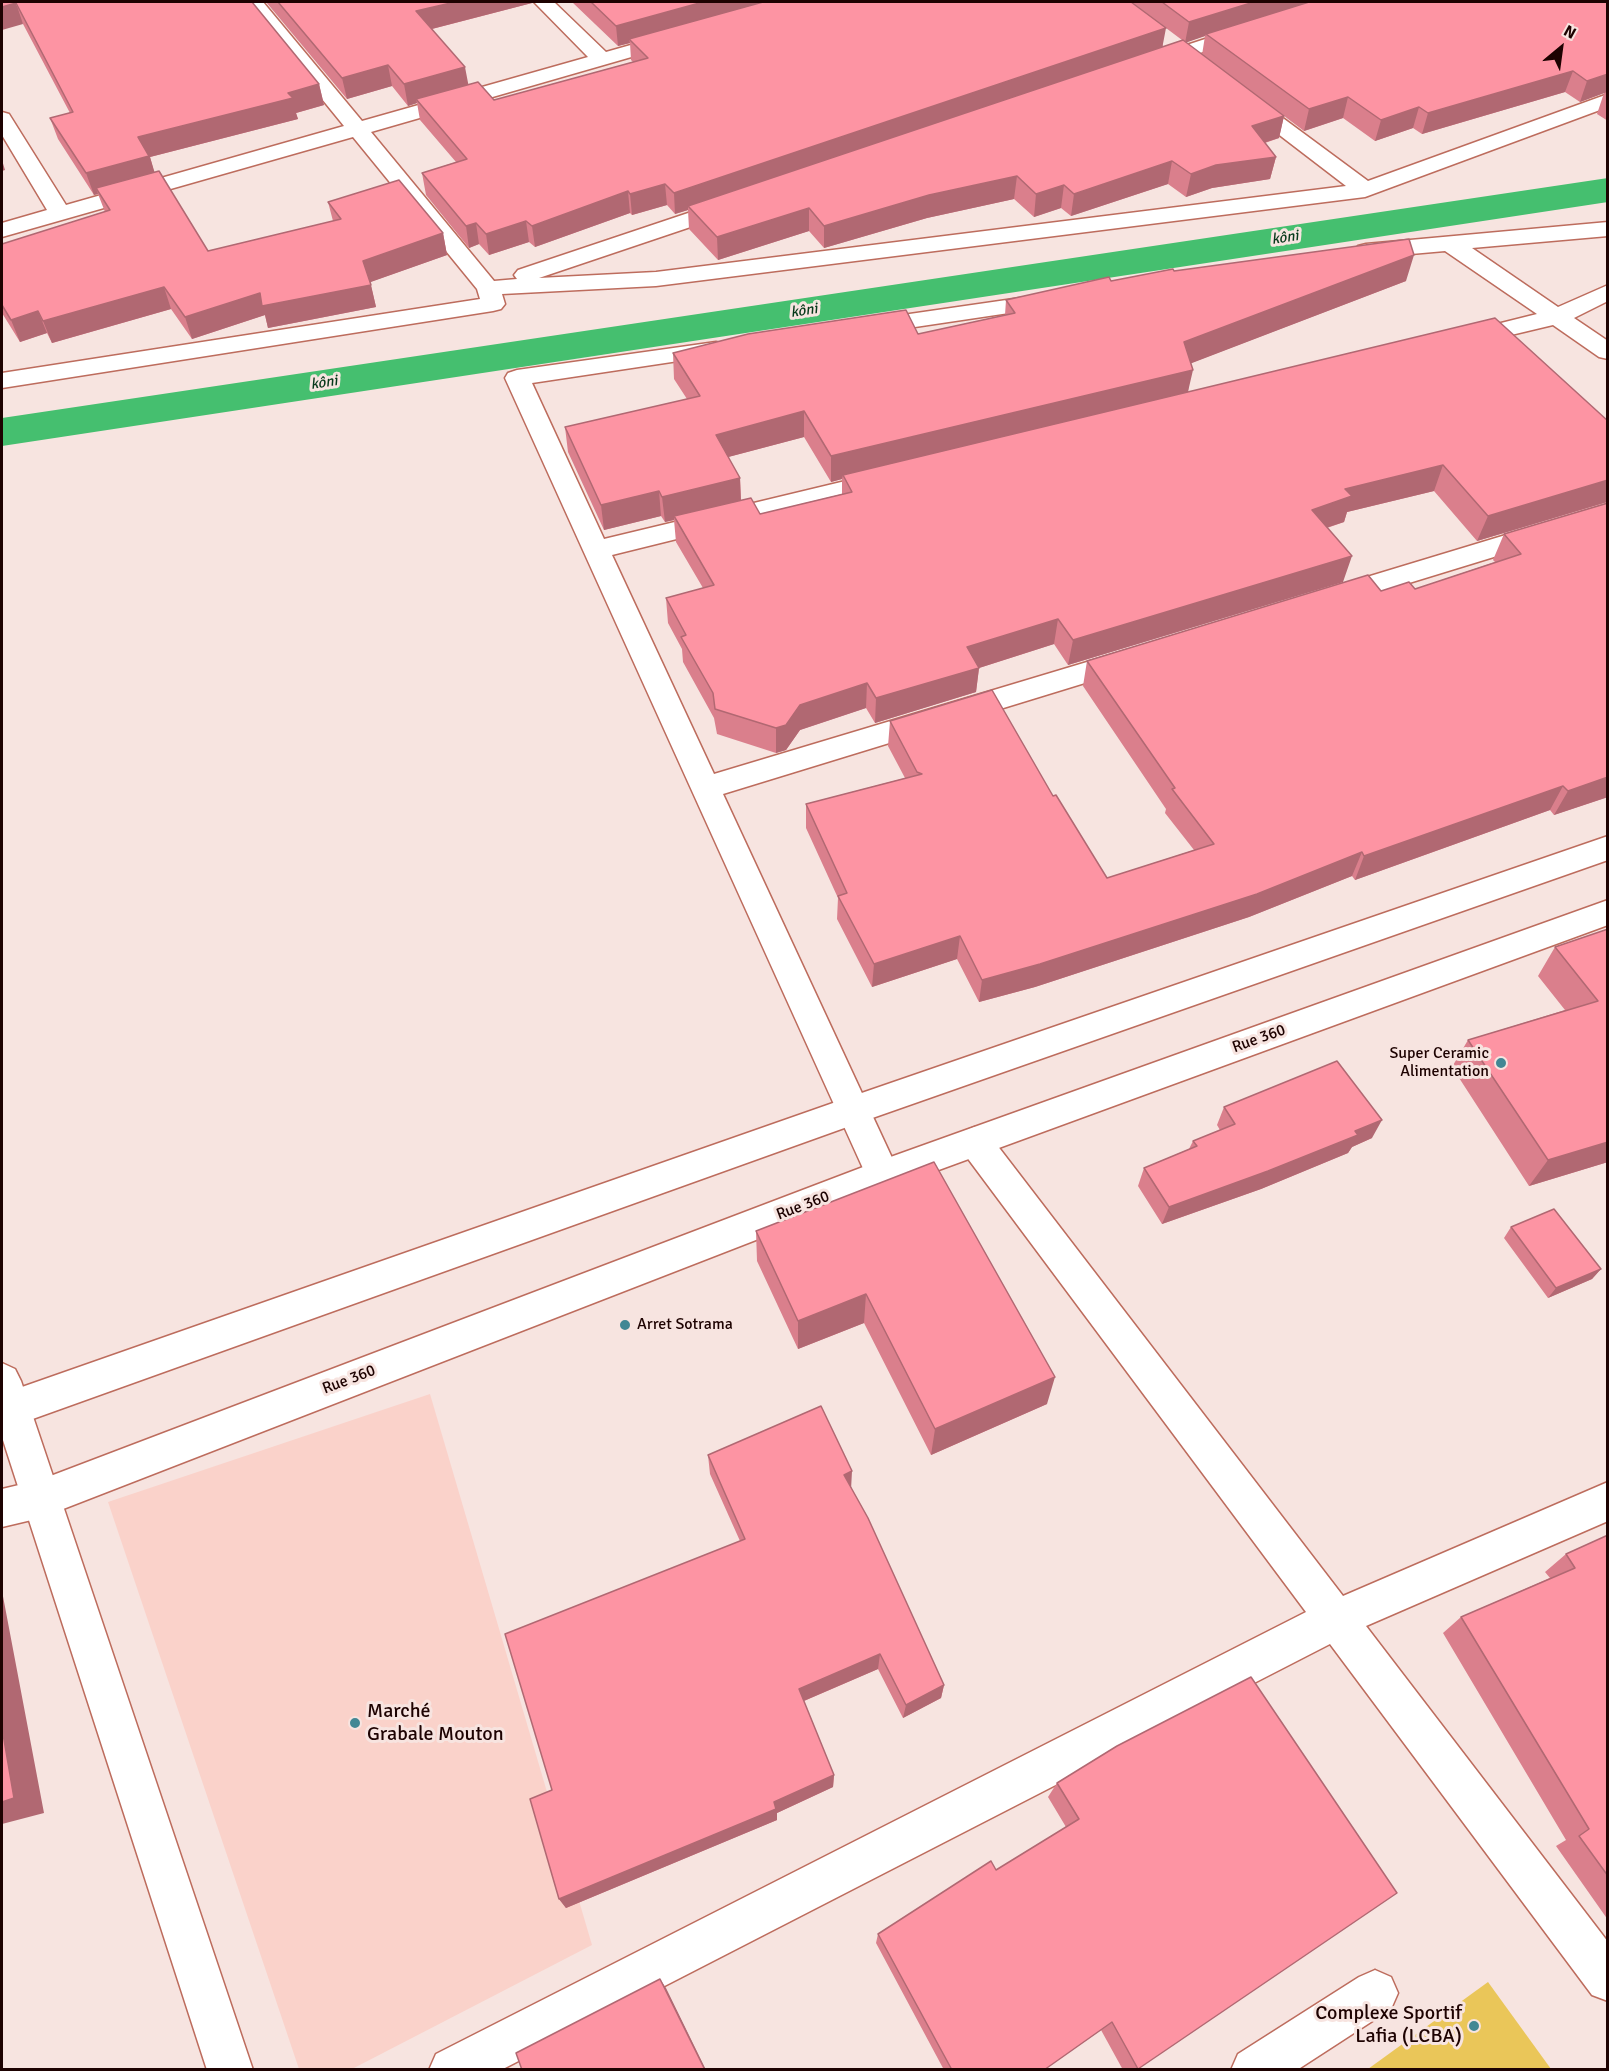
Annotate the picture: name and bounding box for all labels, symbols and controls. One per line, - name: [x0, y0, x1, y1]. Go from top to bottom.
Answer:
- north arrow: [1531, 18, 1591, 78]
- text: N: [1560, 21, 1579, 44]
- water label: kôni: [1270, 227, 1300, 249]
- water label: kôni: [789, 300, 819, 322]
- water label: kôni: [309, 372, 339, 394]
- street label: Rue 360: [1230, 1021, 1288, 1057]
- place label: Super Ceramic Alimentation: [1389, 1044, 1489, 1082]
- marker: Super Ceramic Alimentation: [1494, 1056, 1508, 1070]
- street label: Rue 360: [774, 1187, 832, 1225]
- place label: Arret Sotrama: [637, 1315, 733, 1335]
- marker: Arret Sotrama: [618, 1318, 632, 1332]
- street label: Rue 360: [320, 1361, 378, 1399]
- place label: Marché Grabale Mouton: [367, 1700, 504, 1747]
- marker: Marché Grabale Mouton: [348, 1716, 362, 1730]
- place label: Complexe Sportif Lafia (LCBA): [1315, 2002, 1462, 2049]
- marker: Complexe Sportif Lafia (LCBA): [1467, 2019, 1481, 2033]

